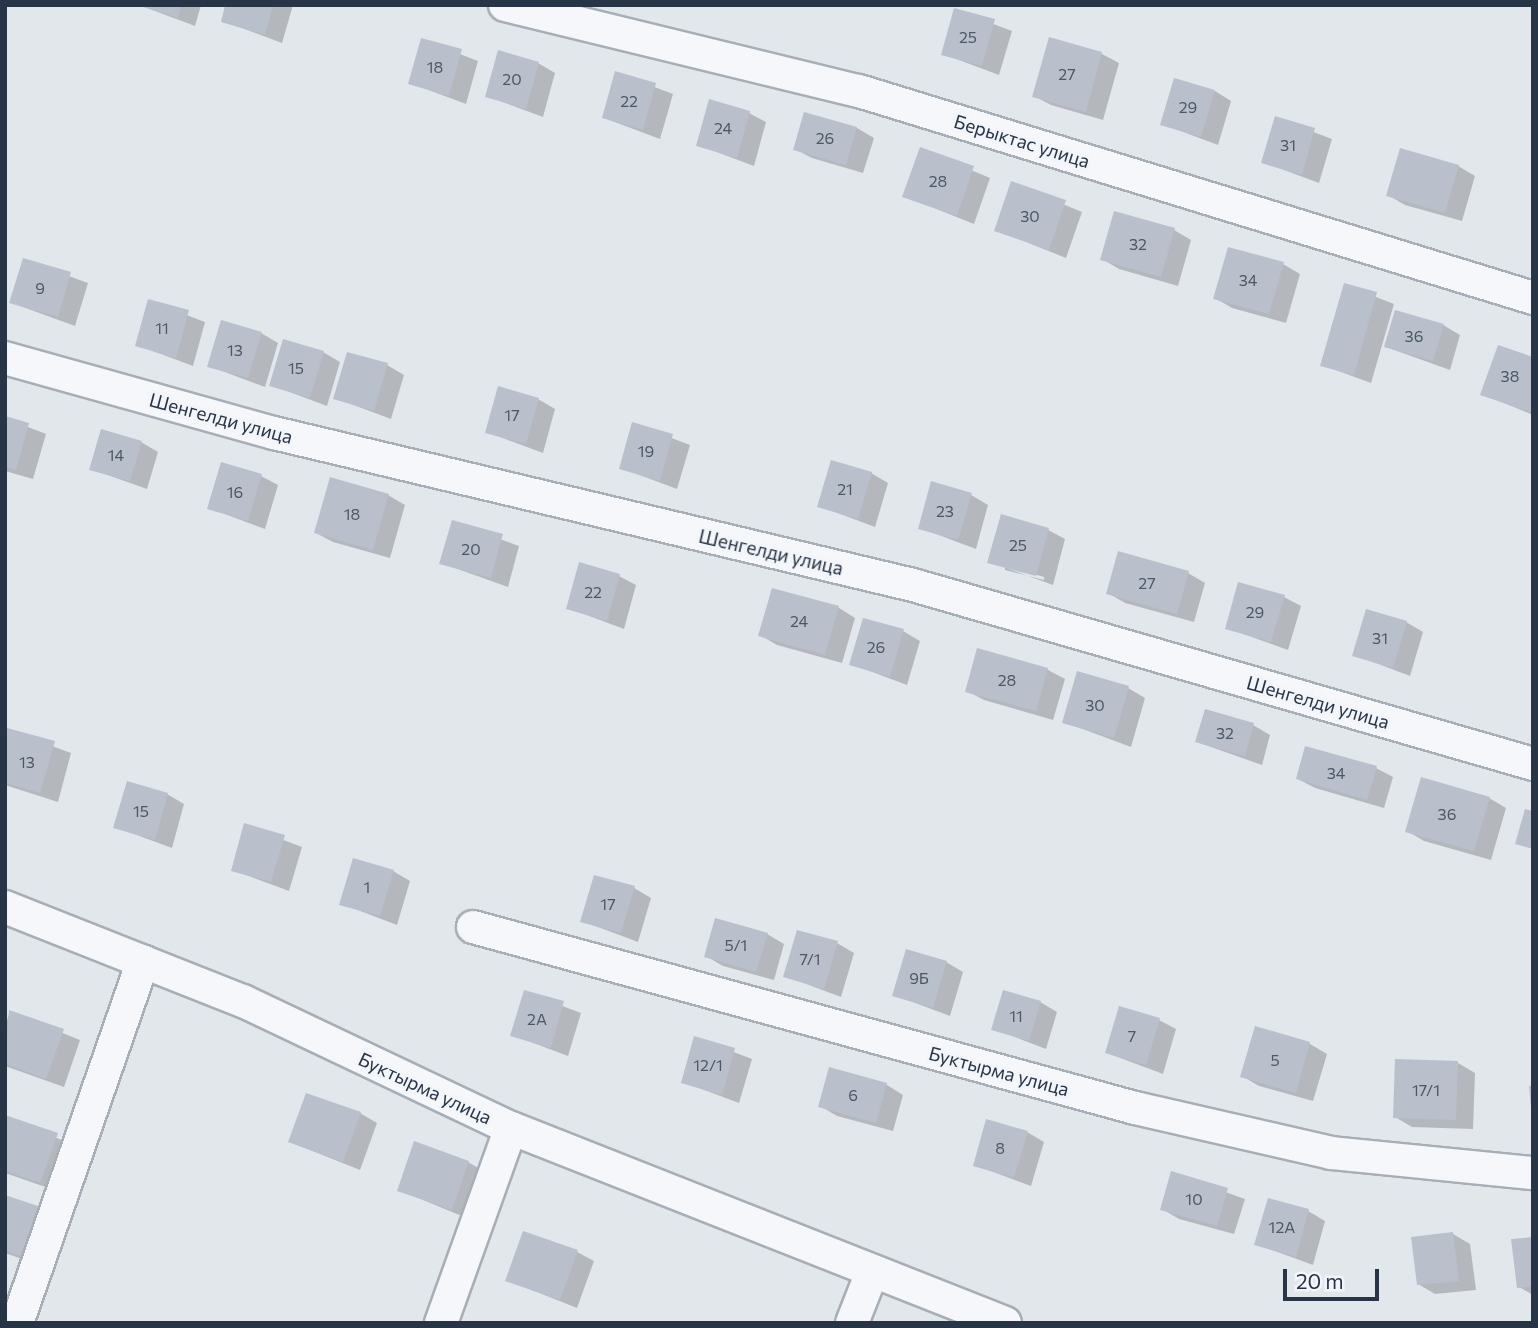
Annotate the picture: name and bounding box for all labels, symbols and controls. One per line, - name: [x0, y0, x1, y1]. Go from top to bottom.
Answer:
- house number: 25: [959, 27, 977, 47]
- house number: 18: [427, 57, 443, 77]
- house number: 27: [1058, 64, 1076, 84]
- house number: 20: [502, 69, 522, 89]
- house number: 22: [620, 91, 638, 111]
- house number: 29: [1179, 97, 1197, 117]
- street label: Берыктас улица: [951, 110, 1093, 172]
- house number: 24: [714, 118, 732, 138]
- house number: 26: [816, 128, 834, 148]
- house number: 31: [1280, 135, 1296, 155]
- house number: 28: [929, 171, 947, 191]
- house number: 30: [1020, 206, 1040, 226]
- house number: 32: [1129, 234, 1147, 254]
- house number: 34: [1239, 270, 1257, 290]
- house number: 9: [35, 278, 45, 298]
- house number: 11: [155, 318, 169, 338]
- house number: 36: [1405, 326, 1423, 346]
- house number: 13: [227, 340, 243, 360]
- house number: 15: [288, 358, 304, 378]
- house number: 38: [1501, 366, 1519, 386]
- street label: Шенгелди улица: [147, 388, 295, 448]
- house number: 17: [504, 405, 520, 425]
- house number: 19: [638, 441, 654, 461]
- house number: 14: [108, 445, 124, 465]
- house number: 21: [837, 479, 853, 499]
- house number: 16: [227, 482, 243, 502]
- house number: 23: [936, 501, 954, 521]
- house number: 18: [344, 504, 360, 524]
- street label: Шенгелди улица: [697, 524, 845, 580]
- house number: 25: [1009, 535, 1027, 555]
- house number: 20: [461, 539, 481, 559]
- house number: 27: [1138, 573, 1156, 593]
- house number: 22: [584, 582, 602, 602]
- house number: 29: [1246, 602, 1264, 622]
- house number: 24: [790, 611, 808, 631]
- house number: 31: [1372, 628, 1388, 648]
- house number: 26: [867, 637, 885, 657]
- house number: 28: [998, 670, 1016, 690]
- street label: Шенгелди улица: [1244, 671, 1392, 733]
- house number: 30: [1085, 695, 1105, 715]
- house number: 32: [1216, 723, 1234, 743]
- house number: 13: [19, 752, 35, 772]
- house number: 34: [1327, 763, 1345, 783]
- house number: 15: [133, 801, 149, 821]
- house number: 36: [1438, 804, 1456, 824]
- house number: 1: [364, 877, 370, 897]
- house number: 17: [600, 894, 616, 914]
- house number: 5/1: [725, 935, 747, 955]
- house number: 7/1: [799, 949, 821, 969]
- house number: 9Б: [909, 968, 929, 988]
- house number: 11: [1009, 1006, 1023, 1026]
- house number: 2А: [527, 1009, 547, 1029]
- house number: 7: [1128, 1026, 1136, 1046]
- street label: Буктырма улица: [926, 1041, 1072, 1101]
- street label: Буктырма улица: [355, 1047, 495, 1129]
- house number: 5: [1270, 1050, 1280, 1070]
- house number: 12/1: [693, 1055, 723, 1075]
- house number: 17/1: [1412, 1080, 1440, 1100]
- house number: 6: [848, 1085, 858, 1105]
- house number: 8: [995, 1138, 1005, 1158]
- house number: 10: [1185, 1189, 1203, 1209]
- house number: 12А: [1269, 1217, 1295, 1237]
- scale bar: [1286, 1254, 1382, 1298]
- text: 20 m: [1296, 1268, 1344, 1293]

